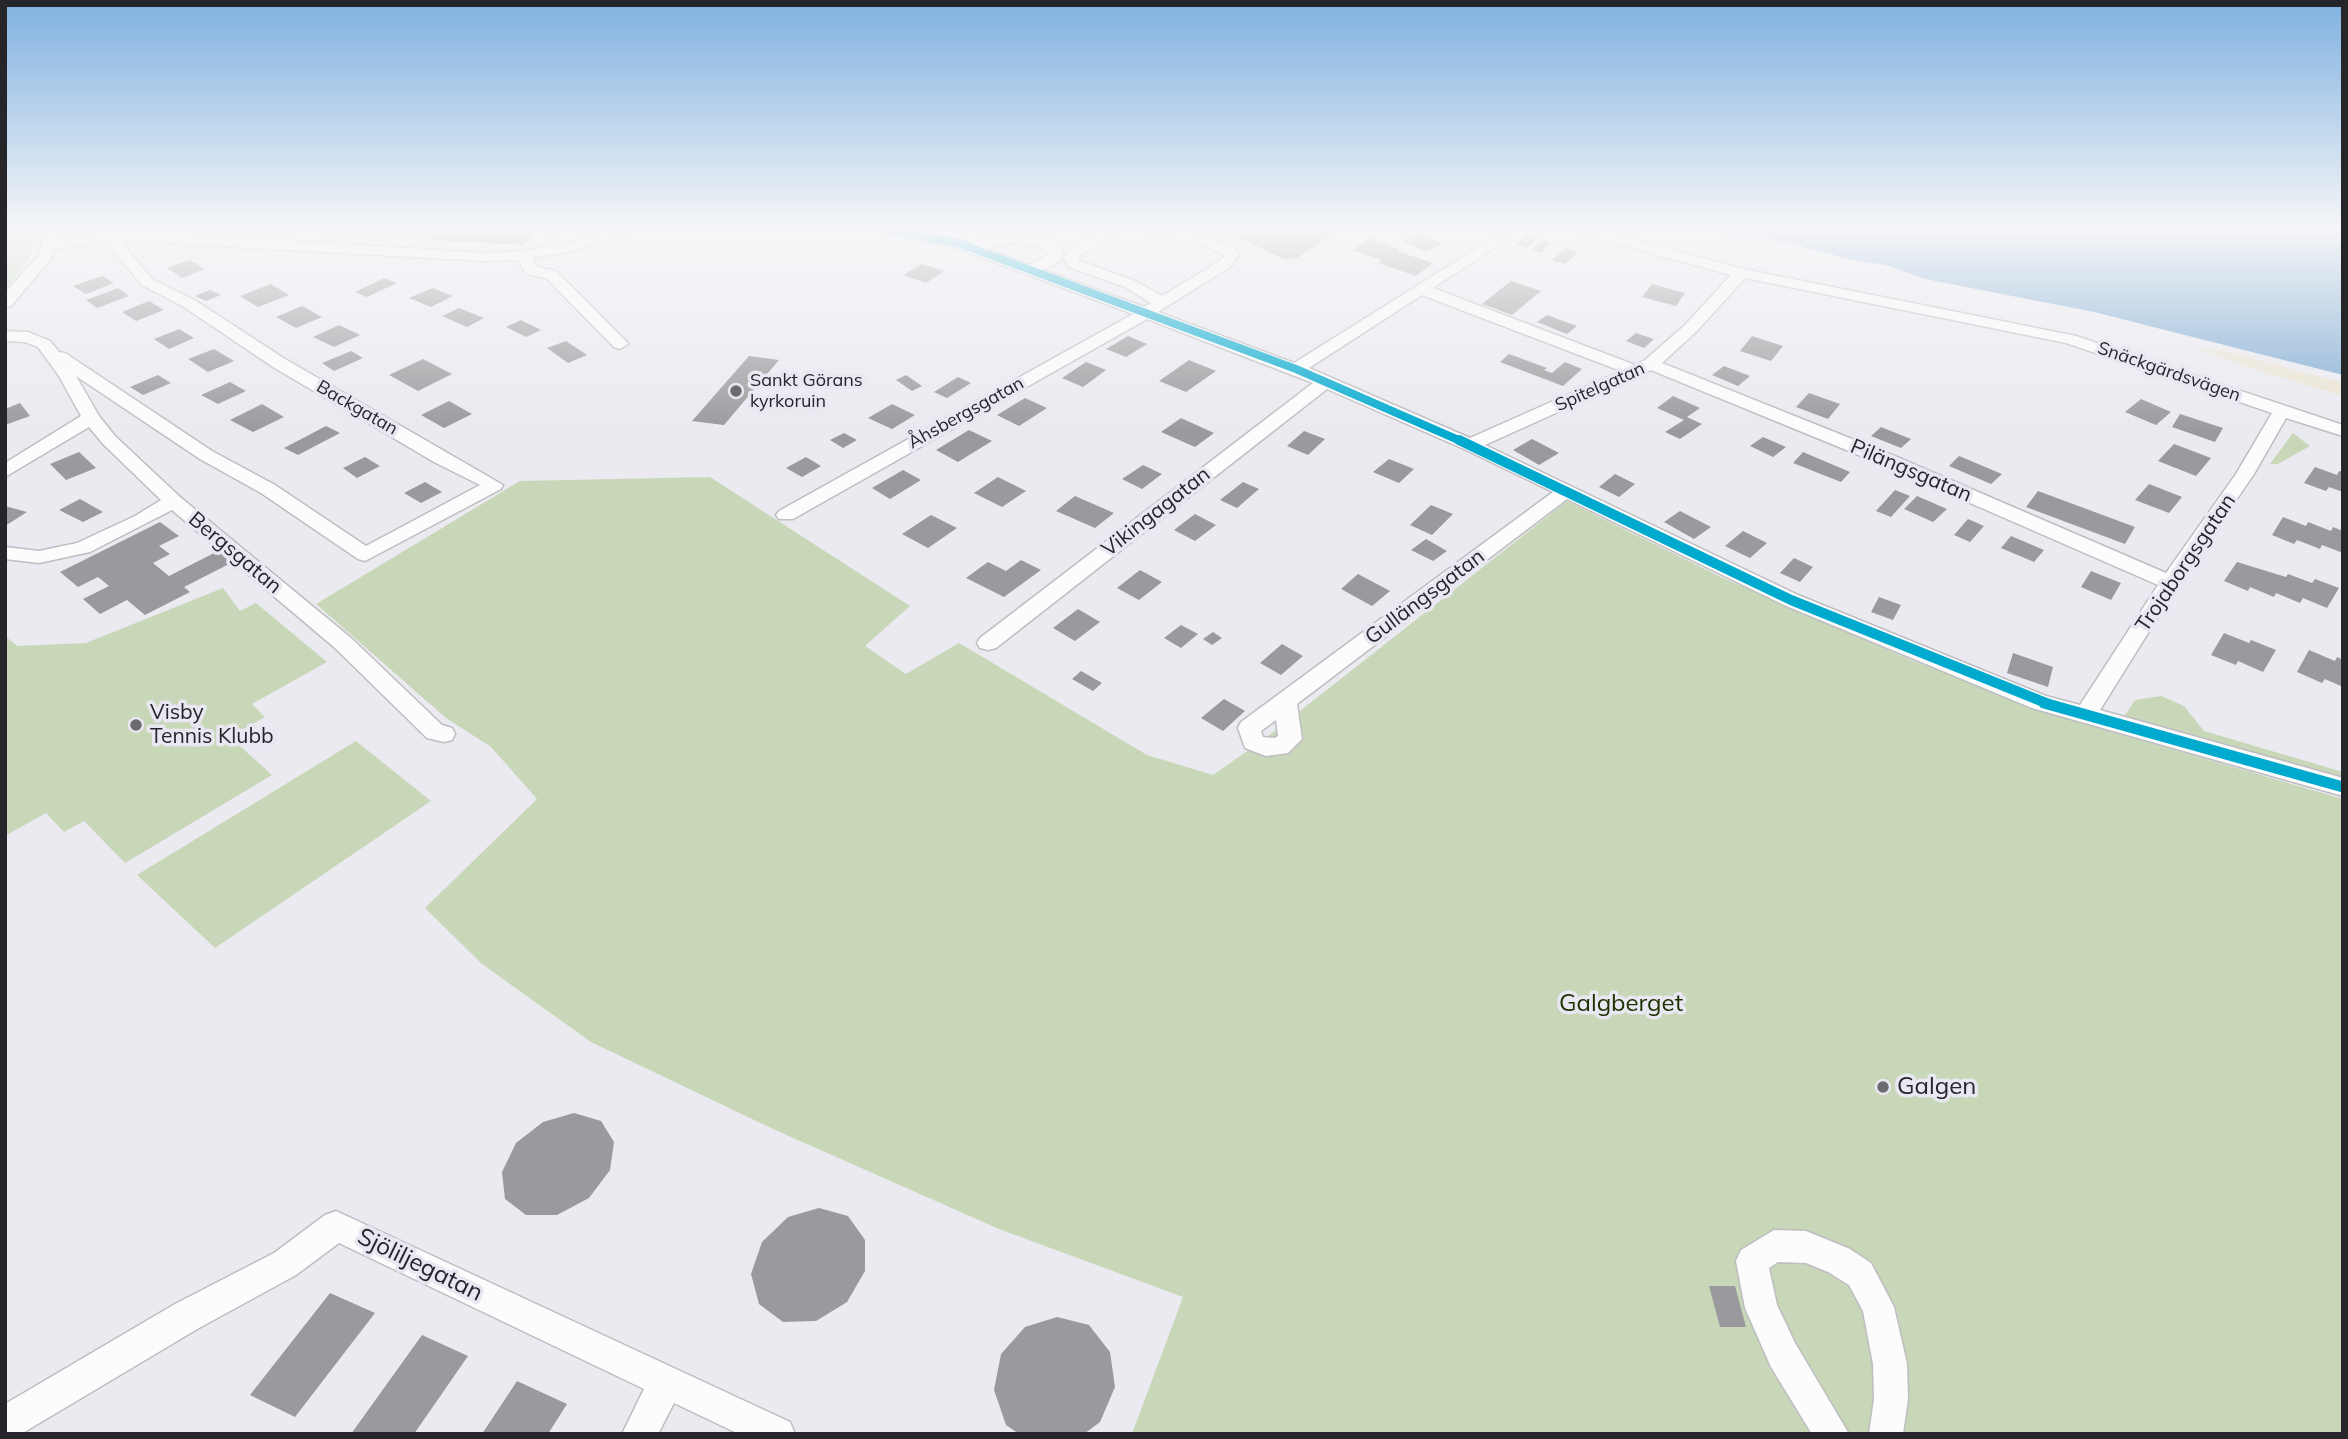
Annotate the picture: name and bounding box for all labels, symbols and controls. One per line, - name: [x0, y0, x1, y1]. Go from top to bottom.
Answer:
- street label: Snäckgärdsvägen: [2095, 337, 2243, 407]
- street label: Spitelgatan: [1552, 358, 1648, 416]
- place label: Sankt Görans kyrkoruin: [750, 370, 863, 412]
- street label: Åhsbergsgatan: [904, 372, 1028, 454]
- street label: Backgatan: [313, 376, 401, 440]
- marker: Sankt Görans kyrkoruin: [728, 383, 744, 399]
- street label: Pilängsgatan: [1847, 434, 1975, 508]
- street label: Vikingagatan: [1097, 462, 1215, 562]
- street label: Trojaborgsgatan: [2131, 489, 2241, 637]
- street label: Bergsgatan: [183, 507, 287, 599]
- street label: Gullängsgatan: [1360, 544, 1490, 650]
- place label: Visby Tennis Klubb: [150, 700, 274, 750]
- marker: Visby Tennis Klubb: [128, 717, 144, 733]
- park label: Galgberget: [1559, 990, 1683, 1018]
- place label: Galgen: [1897, 1073, 1976, 1101]
- marker: Galgen: [1875, 1079, 1891, 1095]
- street label: Sjöliljegatan: [353, 1222, 487, 1308]

